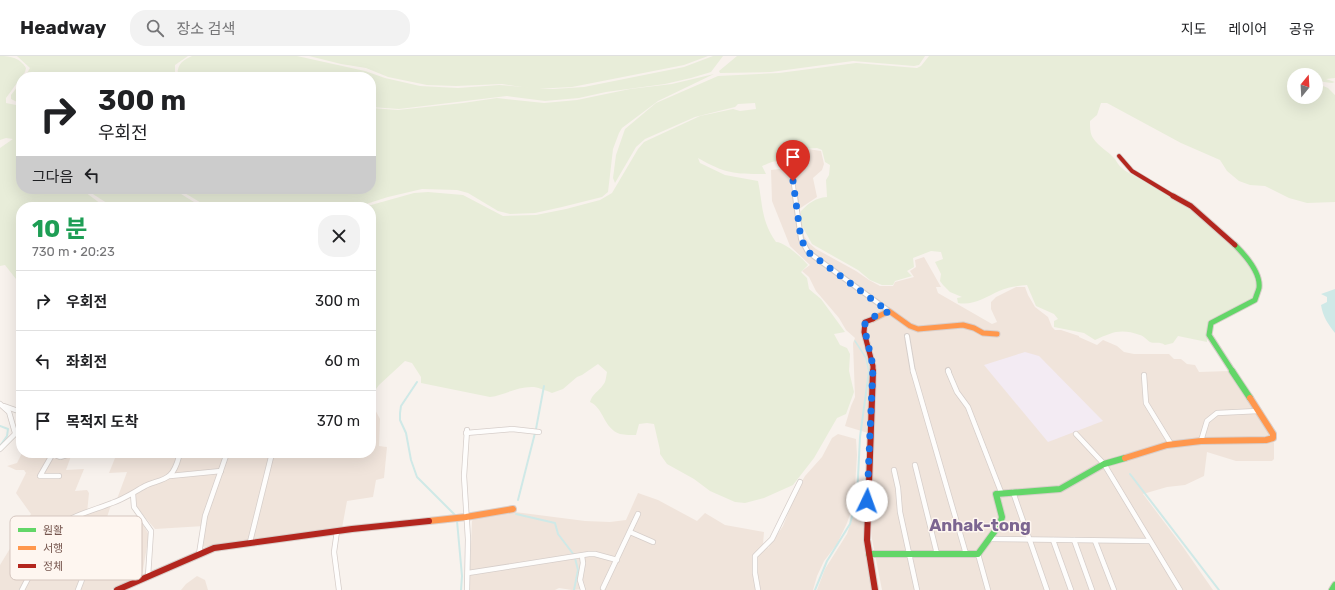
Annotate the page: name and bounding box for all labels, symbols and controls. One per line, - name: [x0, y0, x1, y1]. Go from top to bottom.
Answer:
- search box: [130, 10, 410, 46]
- text: Headway: [20, 16, 106, 39]
- icon: search: [144, 17, 166, 39]
- text: 장소 검색: [176, 20, 235, 38]
- text: 지도: [1181, 21, 1207, 38]
- text: 레이어: [1229, 21, 1267, 38]
- text: 공유: [1289, 21, 1315, 38]
- north arrow: [1287, 68, 1323, 104]
- map controls: [1287, 68, 1323, 104]
- text: 300 m: [98, 84, 186, 117]
- icon: right: [32, 88, 84, 140]
- text: 우회전: [98, 122, 148, 144]
- pin: [776, 140, 810, 181]
- icon: arrive: [782, 146, 804, 168]
- icon: left: [81, 164, 103, 186]
- text: 그다음: [32, 168, 73, 186]
- text: 10 분: [32, 215, 87, 243]
- button: close: [318, 215, 360, 257]
- text: 730 m · 20:23: [32, 244, 115, 259]
- icon: right: [32, 290, 54, 312]
- text: 300 m: [315, 292, 360, 310]
- text: 우회전: [66, 293, 107, 311]
- icon: left: [32, 350, 54, 372]
- text: 60 m: [324, 352, 360, 370]
- text: 좌회전: [66, 353, 107, 371]
- icon: arrive: [32, 410, 54, 432]
- text: 370 m: [317, 412, 360, 430]
- text: 목적지 도착: [66, 413, 138, 431]
- position arrow: [846, 480, 888, 522]
- district label: Anhak-tong: [929, 515, 1031, 535]
- legend: [10, 516, 142, 580]
- text: 원활: [43, 524, 63, 537]
- text: 서행: [43, 542, 63, 555]
- text: 정체: [43, 560, 63, 573]

